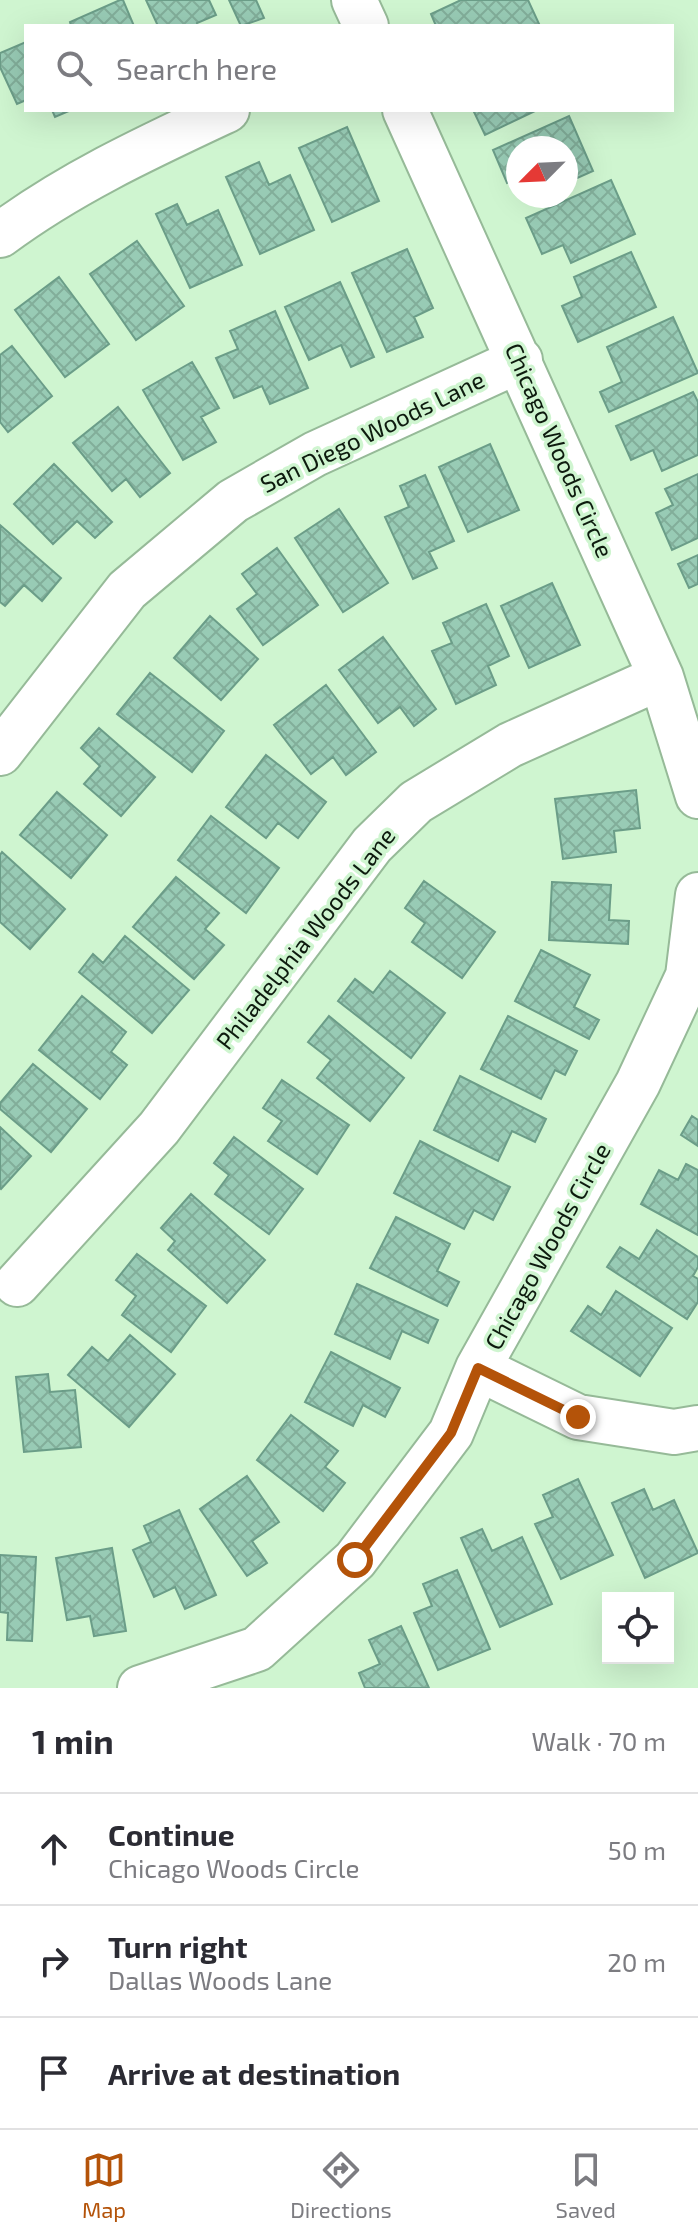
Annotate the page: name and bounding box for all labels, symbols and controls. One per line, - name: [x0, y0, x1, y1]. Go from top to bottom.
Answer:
- search box: [24, 24, 674, 112]
- icon: search: [52, 46, 96, 90]
- text: Search here: [116, 50, 277, 86]
- north arrow: [506, 136, 578, 208]
- street label: Chicago Woods Circle: [500, 338, 620, 562]
- street label: San Diego Woods Lane: [255, 364, 489, 498]
- street label: Philadelphia Woods Lane: [209, 821, 401, 1055]
- street label: Chicago Woods Circle: [478, 1137, 616, 1355]
- route end: [560, 1399, 596, 1435]
- route start: [337, 1542, 373, 1578]
- map controls: [602, 1592, 674, 1664]
- button: locate: [602, 1592, 674, 1664]
- text: 1 min: [32, 1720, 114, 1761]
- text: Walk · 70 m: [531, 1725, 666, 1756]
- text: Continue: [108, 1816, 235, 1852]
- icon: ahead: [32, 1827, 76, 1871]
- text: 50 m: [608, 1834, 666, 1865]
- text: Chicago Woods Circle: [108, 1852, 359, 1883]
- text: Turn right: [108, 1928, 248, 1964]
- icon: right: [32, 1939, 76, 1983]
- text: 20 m: [607, 1946, 666, 1977]
- text: Dallas Woods Lane: [108, 1964, 332, 1995]
- icon: arrive: [32, 2051, 76, 2095]
- text: Arrive at destination: [108, 2055, 400, 2091]
- tab: Map: [82, 2148, 126, 2222]
- tab: Directions: [290, 2148, 392, 2222]
- tab: Saved: [556, 2148, 616, 2222]

